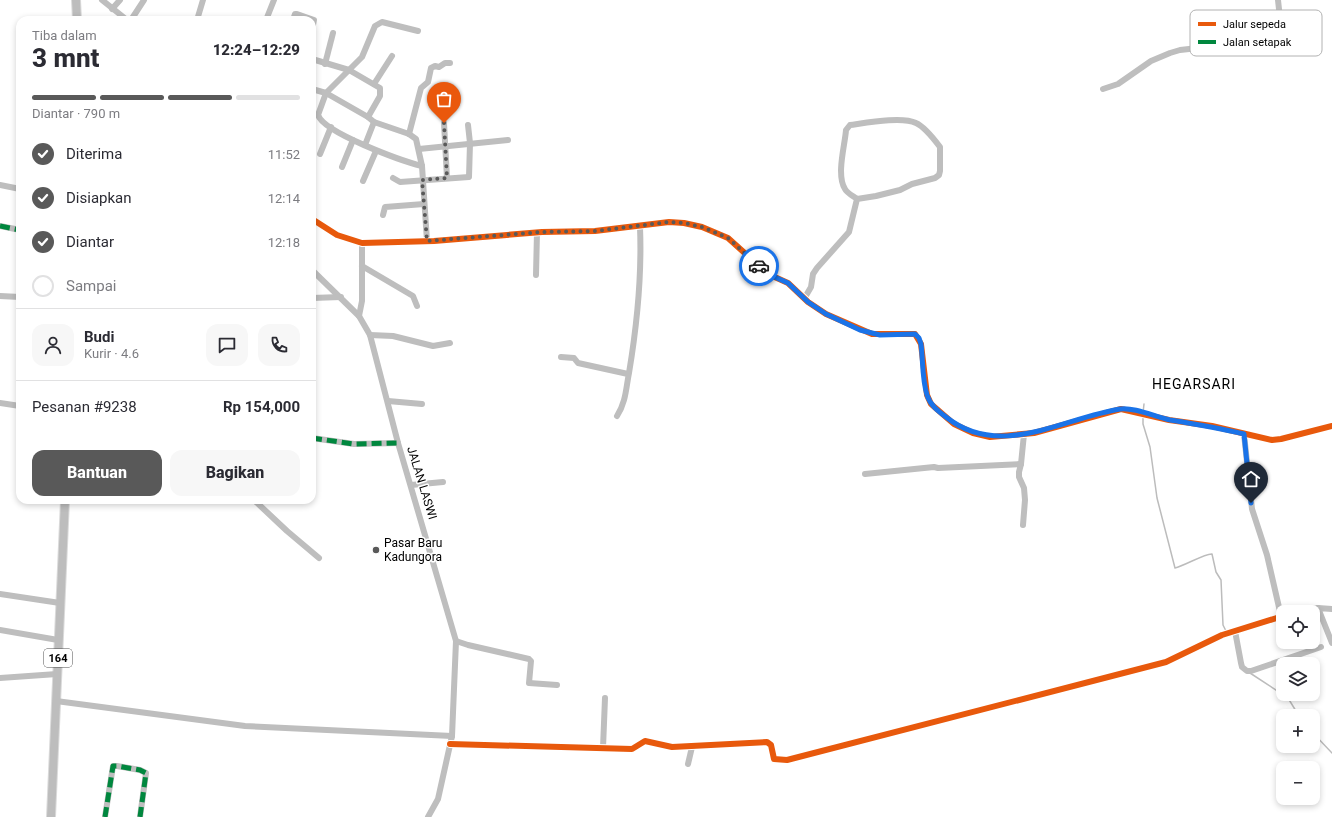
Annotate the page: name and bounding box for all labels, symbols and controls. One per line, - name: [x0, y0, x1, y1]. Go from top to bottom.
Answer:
- legend: [1190, 10, 1322, 56]
- text: Jalur sepeda: [1223, 18, 1286, 31]
- text: Tiba dalam: [32, 28, 97, 43]
- text: Jalan setapak: [1223, 36, 1292, 49]
- text: 12:24–12:29: [213, 41, 300, 59]
- text: 3 mnt: [32, 43, 99, 73]
- pin: [427, 82, 461, 123]
- icon: bag: [433, 88, 455, 110]
- text: Diantar · 790 m: [32, 106, 120, 121]
- icon: check: [32, 143, 54, 165]
- text: Diterima: [66, 145, 122, 163]
- text: 11:52: [268, 147, 300, 162]
- icon: check: [32, 187, 54, 209]
- text: Disiapkan: [66, 189, 132, 207]
- text: 12:14: [268, 191, 300, 206]
- icon: check: [32, 231, 54, 253]
- text: Diantar: [66, 233, 114, 251]
- text: 12:18: [268, 235, 300, 250]
- courier: [739, 246, 779, 286]
- icon: car: [748, 255, 770, 277]
- text: Sampai: [66, 277, 116, 295]
- button: person: [32, 324, 74, 366]
- button: chat: [206, 324, 248, 366]
- button: phone: [258, 324, 300, 366]
- text: Budi: [84, 328, 114, 346]
- text: Kurir · 4.6: [84, 346, 139, 361]
- district label: HEGARSARI: [1152, 376, 1236, 392]
- text: Pesanan #9238: [32, 398, 137, 416]
- text: Rp 154,000: [223, 398, 300, 416]
- street label: JALAN LASWI: [404, 445, 440, 521]
- button: Bantuan: [32, 450, 162, 496]
- button: Bagikan: [170, 450, 300, 496]
- pin: [1234, 462, 1268, 503]
- icon: home: [1240, 468, 1262, 490]
- place label: Pasar Baru Kadungora: [384, 536, 442, 564]
- marker: Pasar Baru Kadungora: [371, 545, 381, 555]
- map controls: [1276, 605, 1320, 805]
- button: locate: [1276, 605, 1320, 649]
- road number: 164: [44, 649, 72, 667]
- button: layers: [1276, 657, 1320, 701]
- button: +: [1276, 709, 1320, 753]
- button: −: [1276, 761, 1320, 805]

